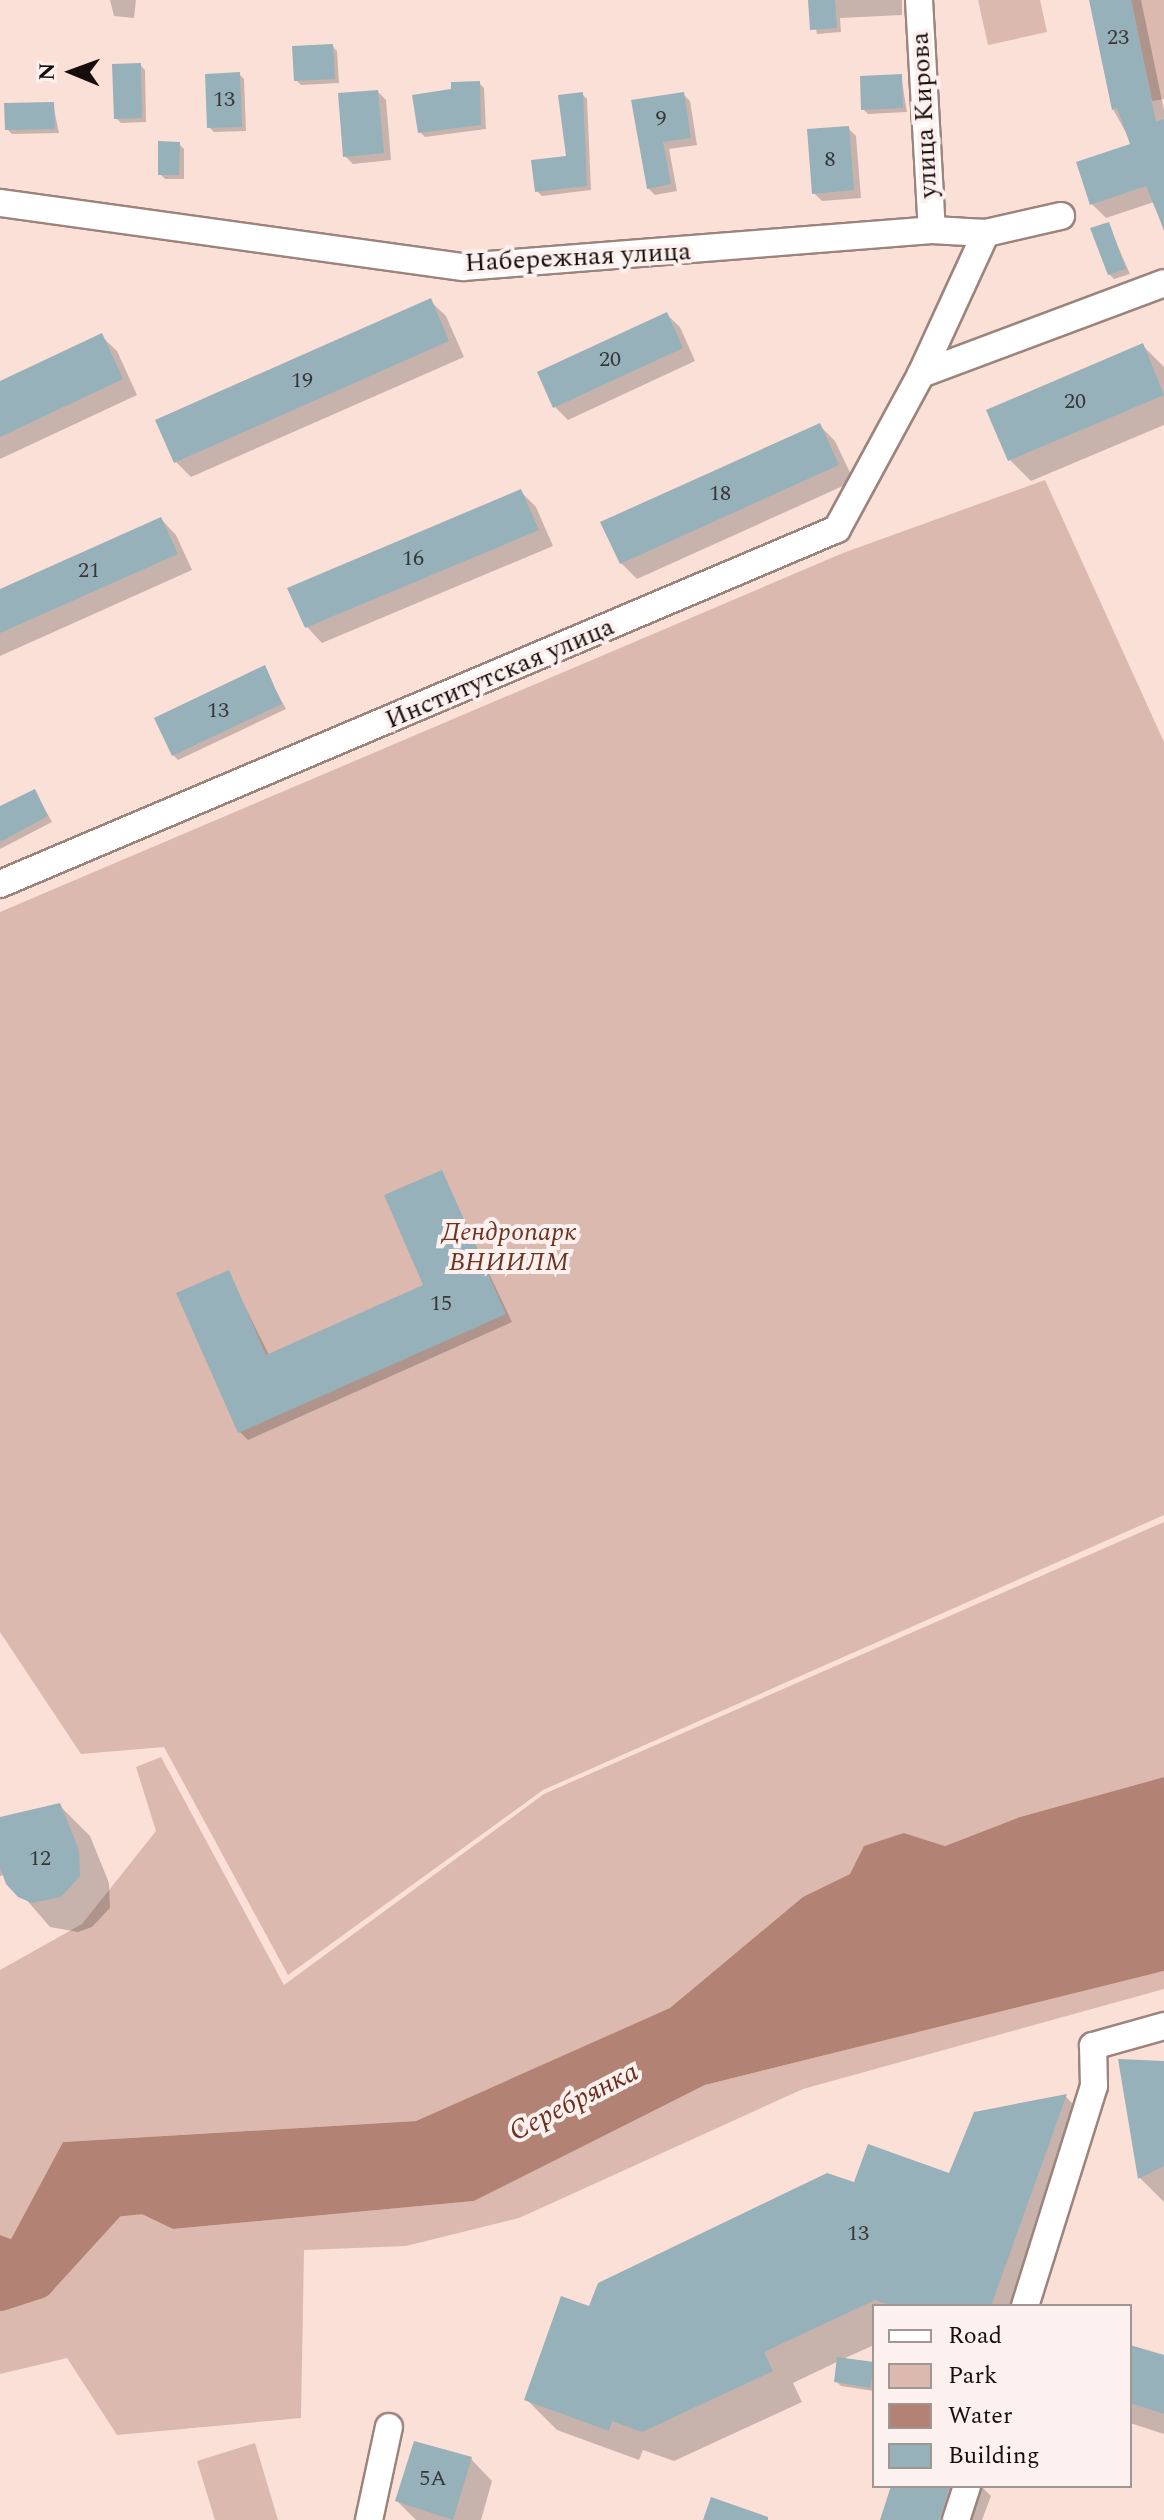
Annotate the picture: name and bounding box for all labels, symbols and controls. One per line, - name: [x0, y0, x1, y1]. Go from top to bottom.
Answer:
- house number: 23: [1107, 25, 1129, 51]
- street label: улица Кирова: [905, 31, 945, 199]
- north arrow: [32, 32, 112, 112]
- text: N: [31, 62, 64, 81]
- house number: 13: [213, 87, 235, 113]
- house number: 9: [656, 106, 666, 132]
- house number: 8: [825, 147, 835, 173]
- street label: Набережная улица: [464, 236, 692, 280]
- house number: 20: [599, 347, 621, 373]
- house number: 19: [291, 368, 313, 394]
- house number: 20: [1064, 389, 1086, 415]
- house number: 18: [709, 481, 731, 507]
- house number: 16: [402, 546, 424, 572]
- house number: 21: [78, 558, 100, 584]
- street label: Институтская улица: [381, 612, 619, 736]
- house number: 13: [207, 698, 229, 724]
- park label: Дендропарк ВНИИЛМ: [441, 1217, 577, 1278]
- house number: 15: [430, 1291, 452, 1317]
- house number: 12: [29, 1846, 51, 1872]
- water label: Серебрянка: [504, 2055, 644, 2149]
- house number: 13: [847, 2221, 869, 2247]
- legend: [872, 2304, 1132, 2488]
- text: Road: [948, 2318, 1002, 2354]
- text: Park: [948, 2358, 998, 2394]
- text: Water: [948, 2398, 1012, 2434]
- text: Building: [948, 2438, 1040, 2474]
- house number: 5А: [419, 2466, 447, 2492]

